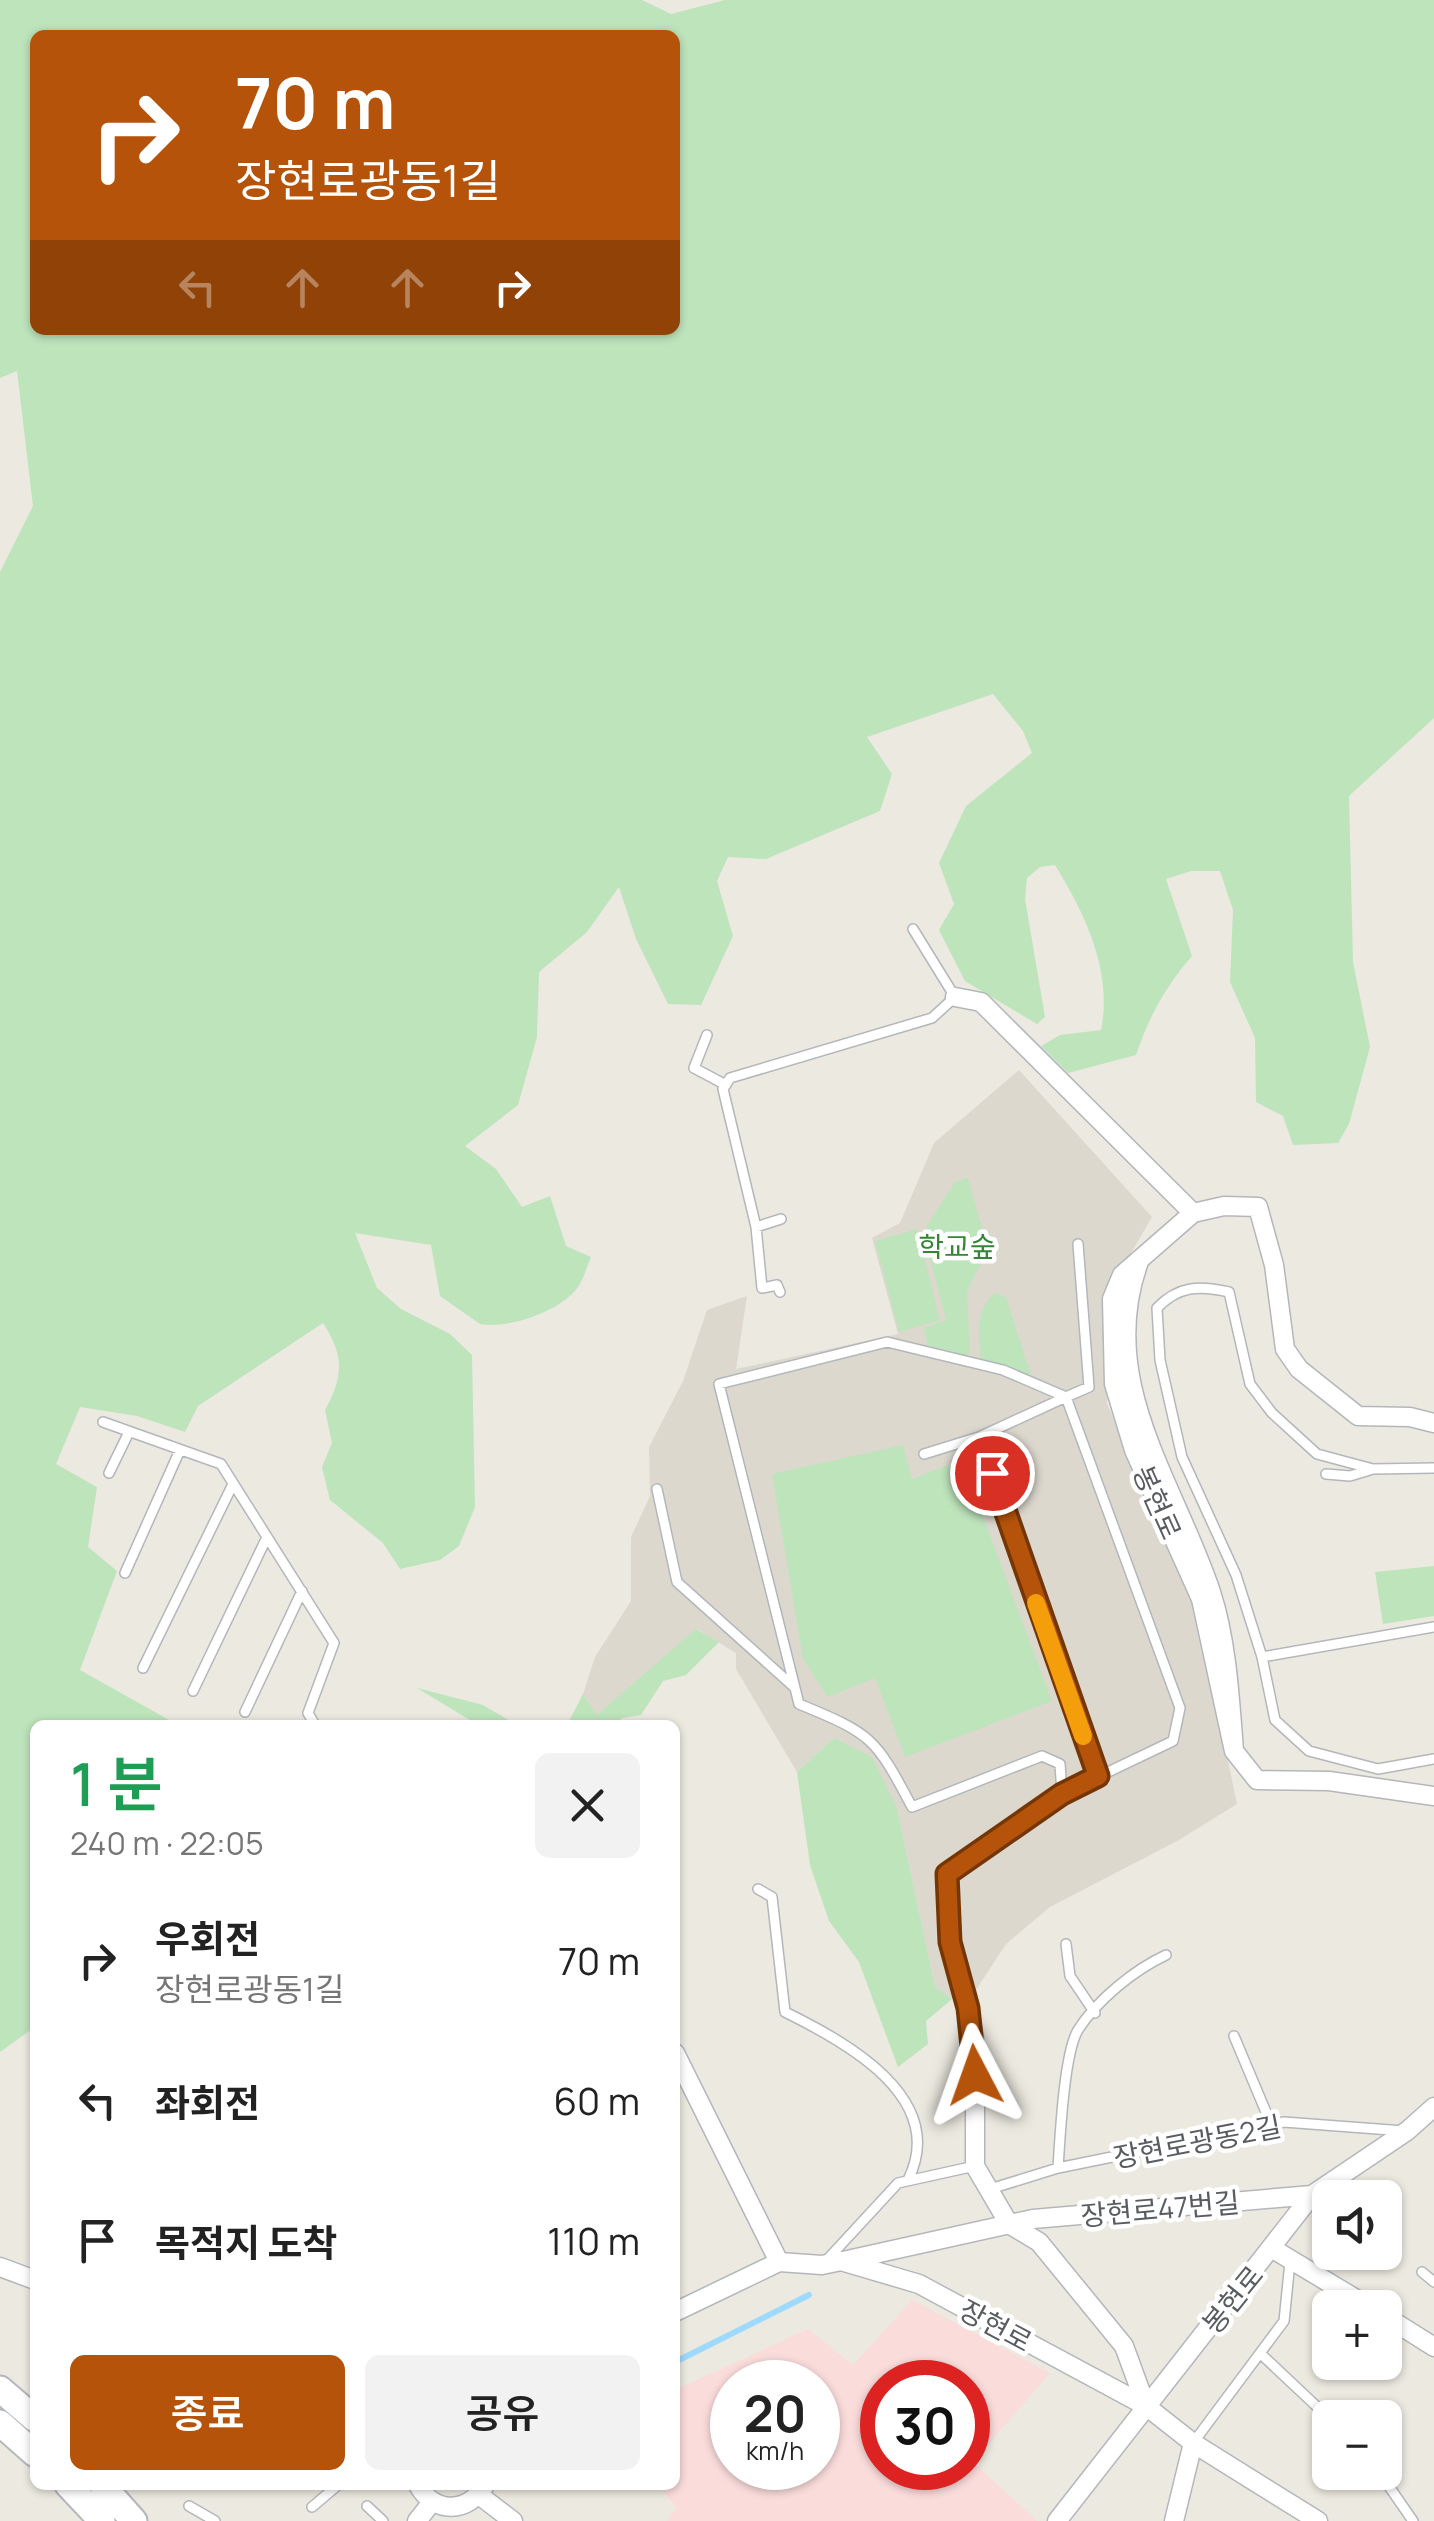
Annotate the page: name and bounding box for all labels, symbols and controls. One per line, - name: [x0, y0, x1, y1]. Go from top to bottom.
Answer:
- text: 70 m: [235, 54, 395, 150]
- icon: right: [70, 70, 200, 200]
- text: 장현로광동1길: [235, 149, 501, 211]
- icon: left: [170, 260, 225, 315]
- icon: ahead: [275, 260, 330, 315]
- icon: ahead: [380, 260, 435, 315]
- icon: right: [485, 260, 540, 315]
- park label: 학교숲: [918, 1227, 996, 1265]
- pin: [950, 1431, 1035, 1516]
- icon: arrive: [965, 1446, 1020, 1501]
- street label: 봉현로: [1125, 1459, 1191, 1545]
- text: 1 분: [70, 1742, 163, 1824]
- button: close: [535, 1753, 640, 1858]
- text: 240 m · 22:05: [70, 1821, 264, 1865]
- text: 우회전: [155, 1912, 260, 1964]
- icon: right: [70, 1933, 125, 1988]
- text: 70 m: [558, 1934, 640, 1986]
- text: 장현로광동1길: [155, 1967, 344, 2011]
- position arrow: [923, 2023, 1027, 2127]
- icon: left: [70, 2073, 125, 2128]
- text: 60 m: [553, 2074, 640, 2126]
- text: 좌회전: [155, 2076, 260, 2128]
- street label: 장현로광동2길: [1110, 2106, 1284, 2176]
- map controls: [1312, 2180, 1402, 2490]
- button: sound: [1312, 2180, 1402, 2270]
- street label: 장현로47번길: [1079, 2182, 1241, 2234]
- icon: arrive: [70, 2213, 125, 2268]
- text: 110 m: [547, 2214, 640, 2266]
- text: 목적지 도착: [155, 2216, 337, 2268]
- street label: 봉현로: [1193, 2257, 1271, 2341]
- street label: 장현로: [953, 2290, 1039, 2360]
- button: +: [1312, 2290, 1402, 2380]
- button: 종료: [70, 2355, 345, 2470]
- button: 공유: [365, 2355, 640, 2470]
- speed limit sign: 30: [860, 2360, 990, 2490]
- text: 20: [744, 2379, 806, 2447]
- button: −: [1312, 2400, 1402, 2490]
- text: km/h: [746, 2433, 804, 2468]

